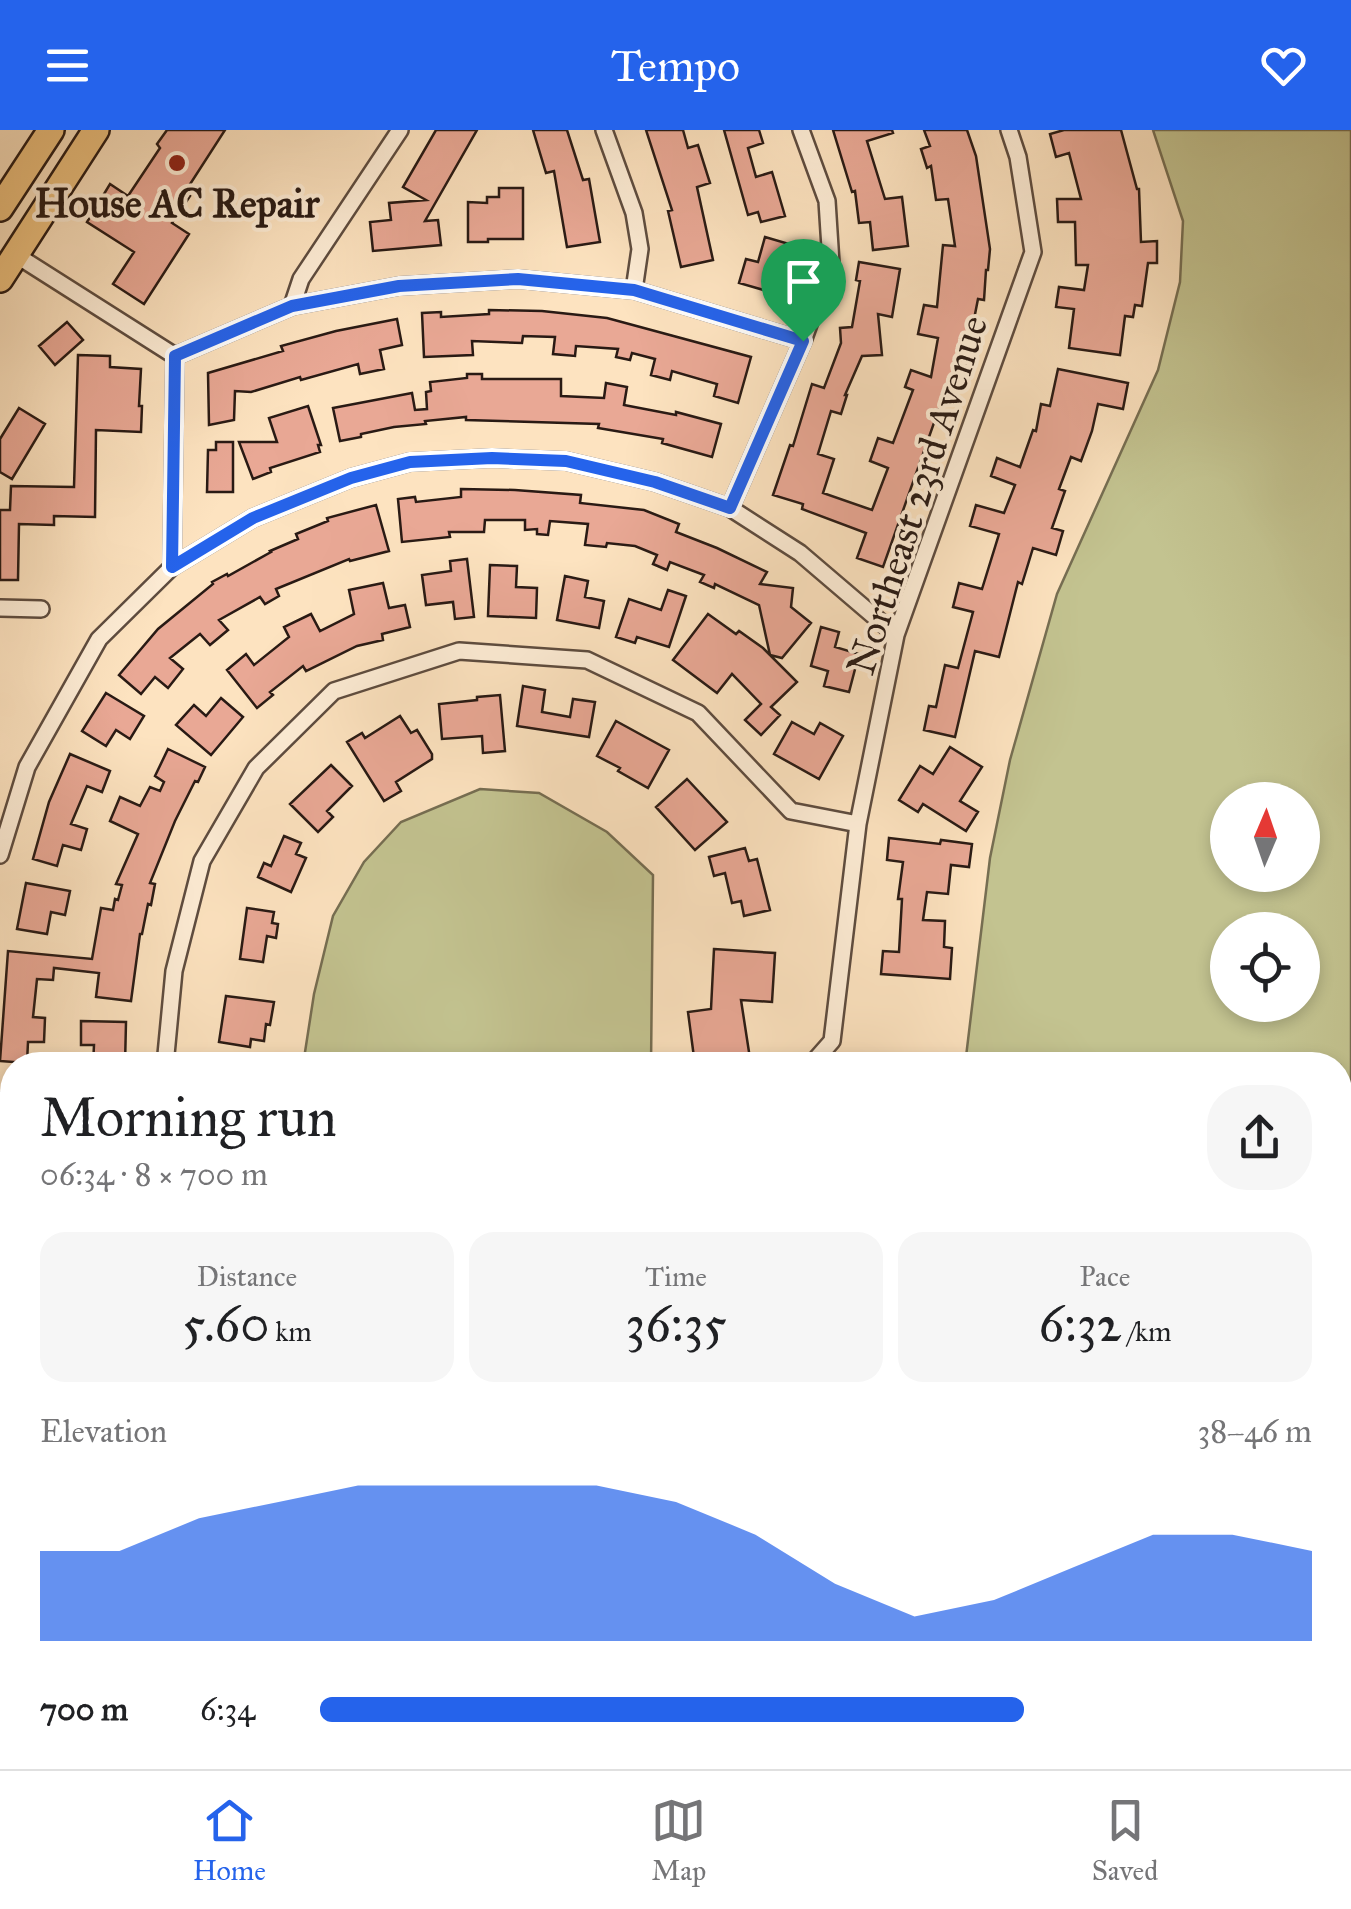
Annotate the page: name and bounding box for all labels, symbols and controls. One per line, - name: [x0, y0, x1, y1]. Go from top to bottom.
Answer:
- icon: menu: [40, 38, 95, 93]
- text: Tempo: [611, 38, 740, 93]
- icon: heart: [1256, 38, 1311, 93]
- marker: House AC Repair: [166, 152, 188, 174]
- place label: House AC Repair: [34, 179, 321, 228]
- pin: [761, 239, 846, 342]
- icon: arrive: [776, 254, 831, 309]
- street label: Northeast 23rd Avenue: [836, 309, 998, 681]
- north arrow: [1210, 782, 1320, 892]
- map controls: [1210, 782, 1320, 1022]
- button: locate: [1210, 912, 1320, 1022]
- text: Morning run: [40, 1084, 337, 1151]
- button: share: [1207, 1085, 1312, 1190]
- text: 06:34 · 8 × 700 m: [40, 1155, 268, 1194]
- text: Distance: [197, 1259, 297, 1294]
- text: Time: [645, 1259, 707, 1294]
- text: Pace: [1080, 1259, 1130, 1294]
- text: 5.60: [182, 1294, 269, 1355]
- text: 36:35: [625, 1294, 727, 1355]
- text: 6:32: [1039, 1294, 1121, 1355]
- text: km: [269, 1314, 312, 1349]
- text: /km: [1121, 1314, 1171, 1349]
- text: Elevation: [40, 1412, 167, 1451]
- text: 38–46 m: [1197, 1412, 1312, 1451]
- text: 700 m: [40, 1690, 128, 1729]
- text: 6:34: [200, 1690, 255, 1729]
- tab: Home: [193, 1793, 266, 1888]
- tab: Map: [651, 1793, 706, 1888]
- tab: Saved: [1092, 1793, 1158, 1888]

